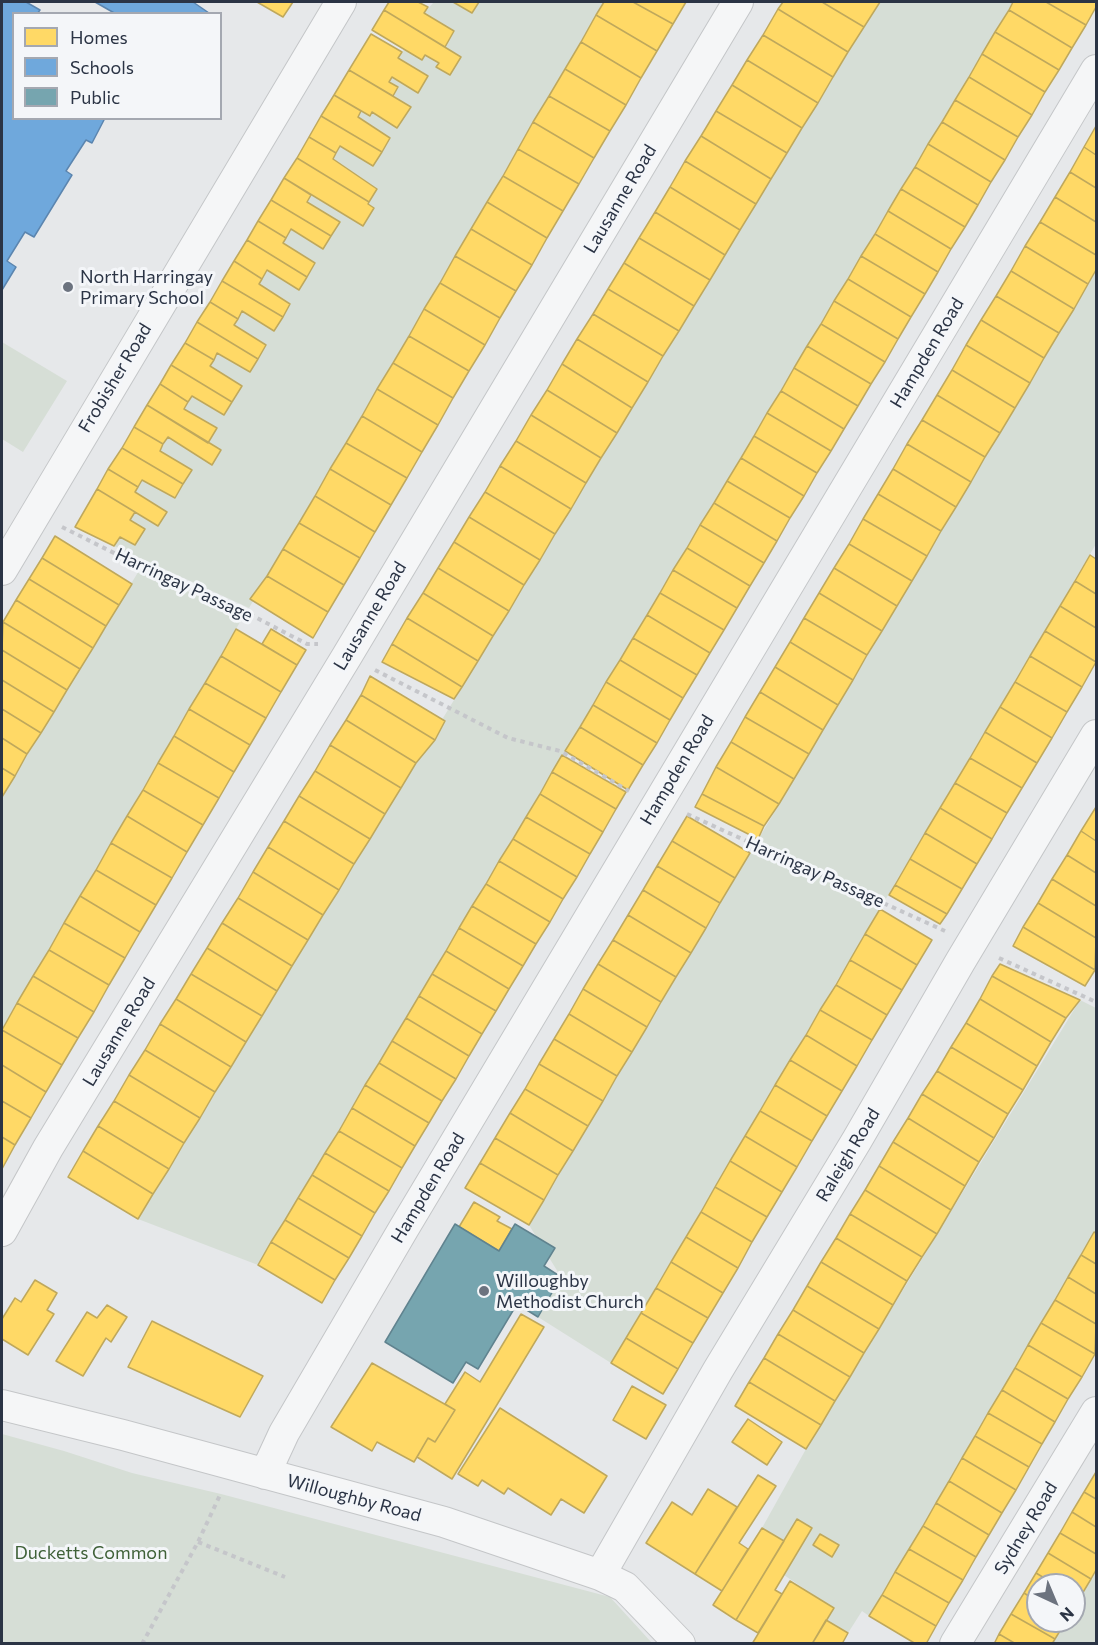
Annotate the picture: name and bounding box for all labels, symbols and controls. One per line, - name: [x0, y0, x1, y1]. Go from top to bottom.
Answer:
- legend: [12, 12, 222, 120]
- text: Homes: [70, 26, 128, 48]
- text: Schools: [70, 56, 134, 78]
- text: Public: [70, 86, 120, 108]
- street label: Lausanne Road: [579, 141, 661, 257]
- place label: North Harringay Primary School: [80, 266, 213, 308]
- marker: North Harringay Primary School: [61, 280, 75, 294]
- street label: Hampden Road: [886, 294, 968, 412]
- street label: Frobisher Road: [74, 319, 156, 437]
- street label: Harringay Passage: [112, 544, 256, 626]
- street label: Lausanne Road: [329, 558, 411, 674]
- street label: Hampden Road: [636, 711, 718, 829]
- street label: Harringay Passage: [742, 832, 888, 912]
- street label: Lausanne Road: [78, 974, 160, 1090]
- street label: Raleigh Road: [812, 1104, 884, 1206]
- street label: Hampden Road: [387, 1129, 469, 1247]
- place label: Willoughby Methodist Church: [496, 1270, 644, 1312]
- marker: Willoughby Methodist Church: [477, 1284, 491, 1298]
- street label: Willoughby Road: [284, 1470, 424, 1526]
- street label: Sydney Road: [990, 1478, 1062, 1578]
- park label: Ducketts Common: [15, 1542, 167, 1564]
- north arrow: [1026, 1573, 1086, 1633]
- text: N: [1057, 1604, 1078, 1626]

